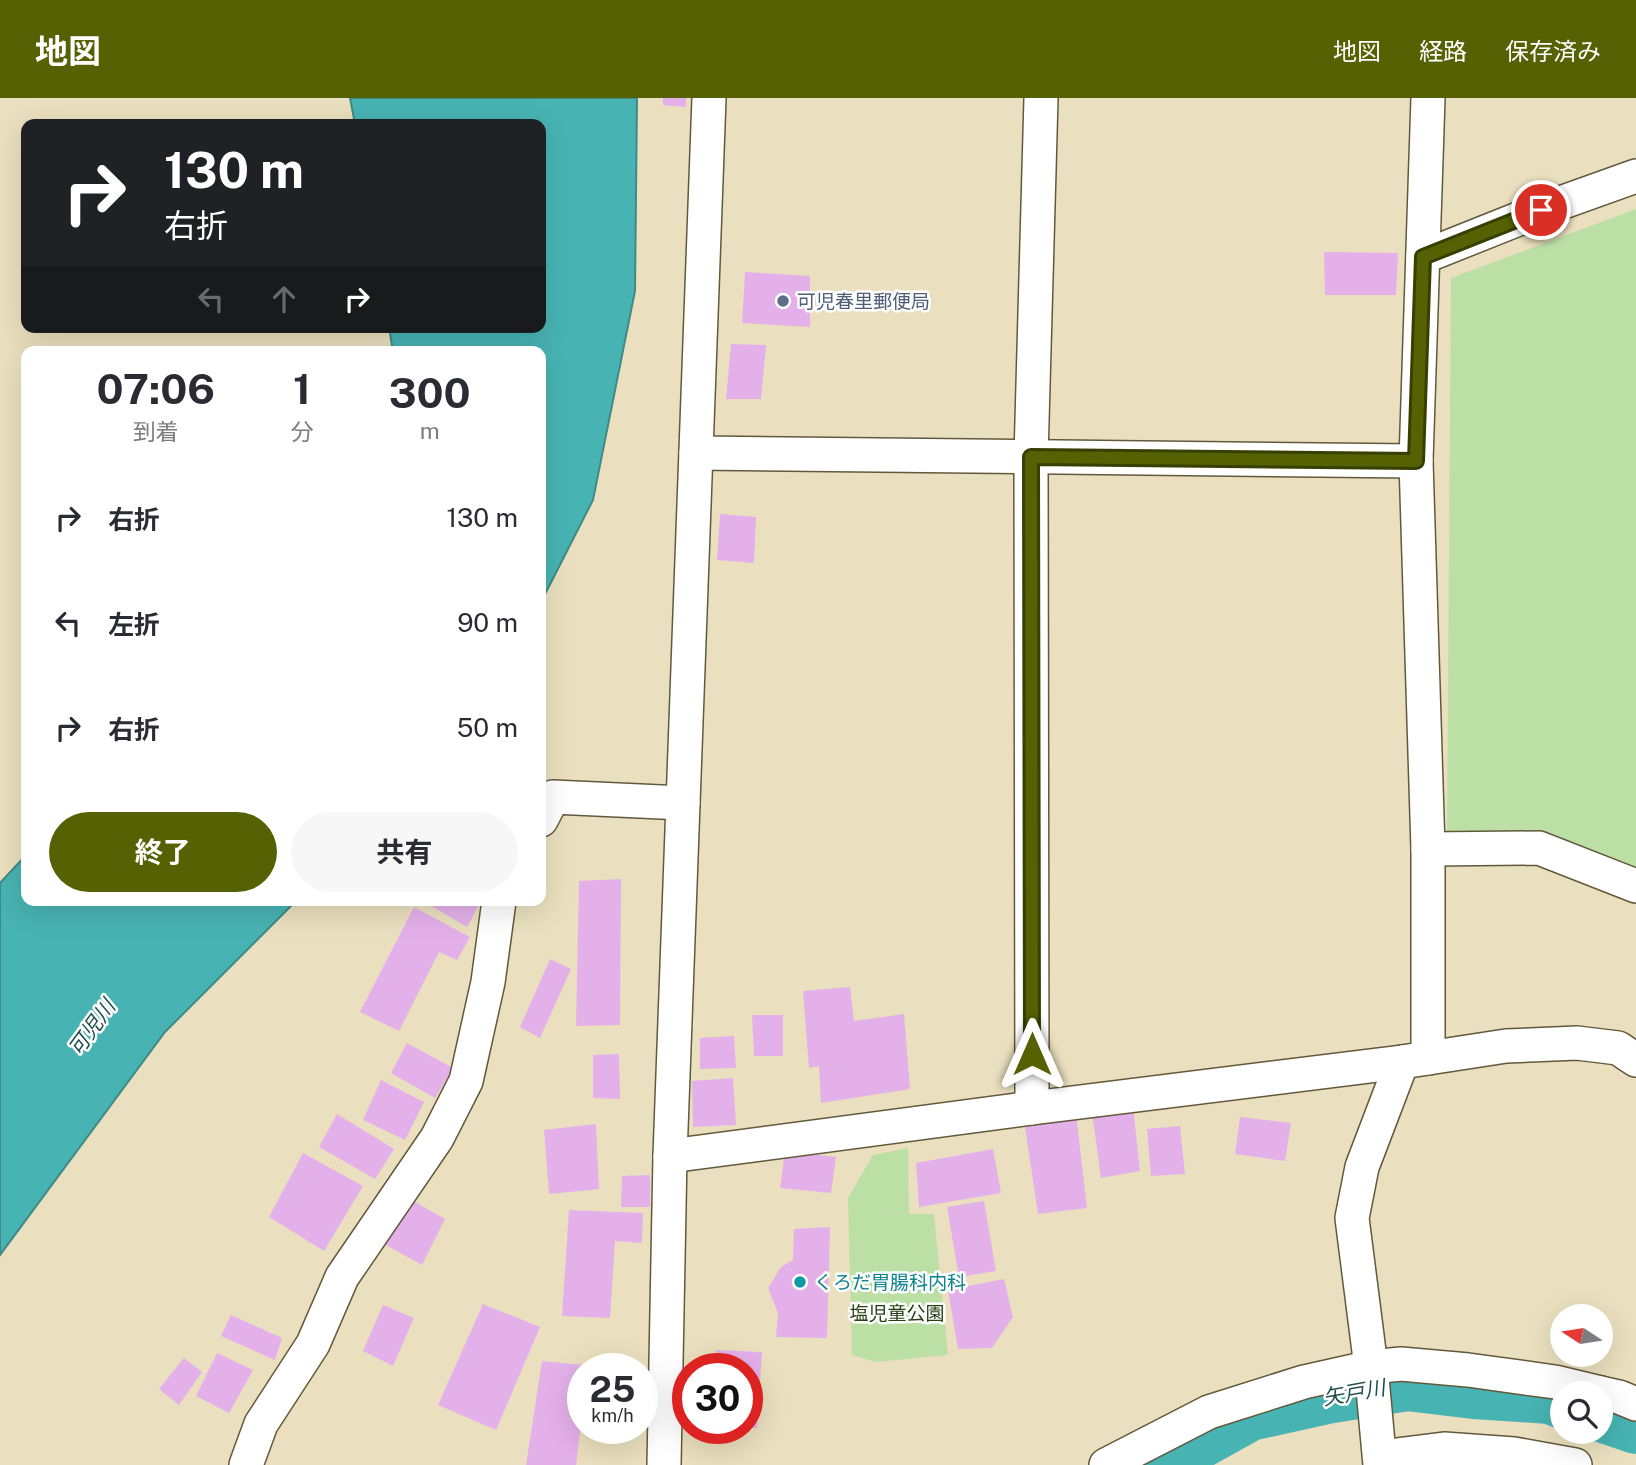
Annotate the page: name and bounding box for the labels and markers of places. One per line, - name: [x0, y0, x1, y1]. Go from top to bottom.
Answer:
- pin: [1511, 180, 1571, 240]
- place label: 可児春里郵便局: [797, 290, 930, 312]
- marker: 可児春里郵便局: [775, 293, 791, 309]
- place label: くろだ胃腸科内科: [814, 1271, 966, 1293]
- marker: くろだ胃腸科内科: [792, 1274, 808, 1290]

